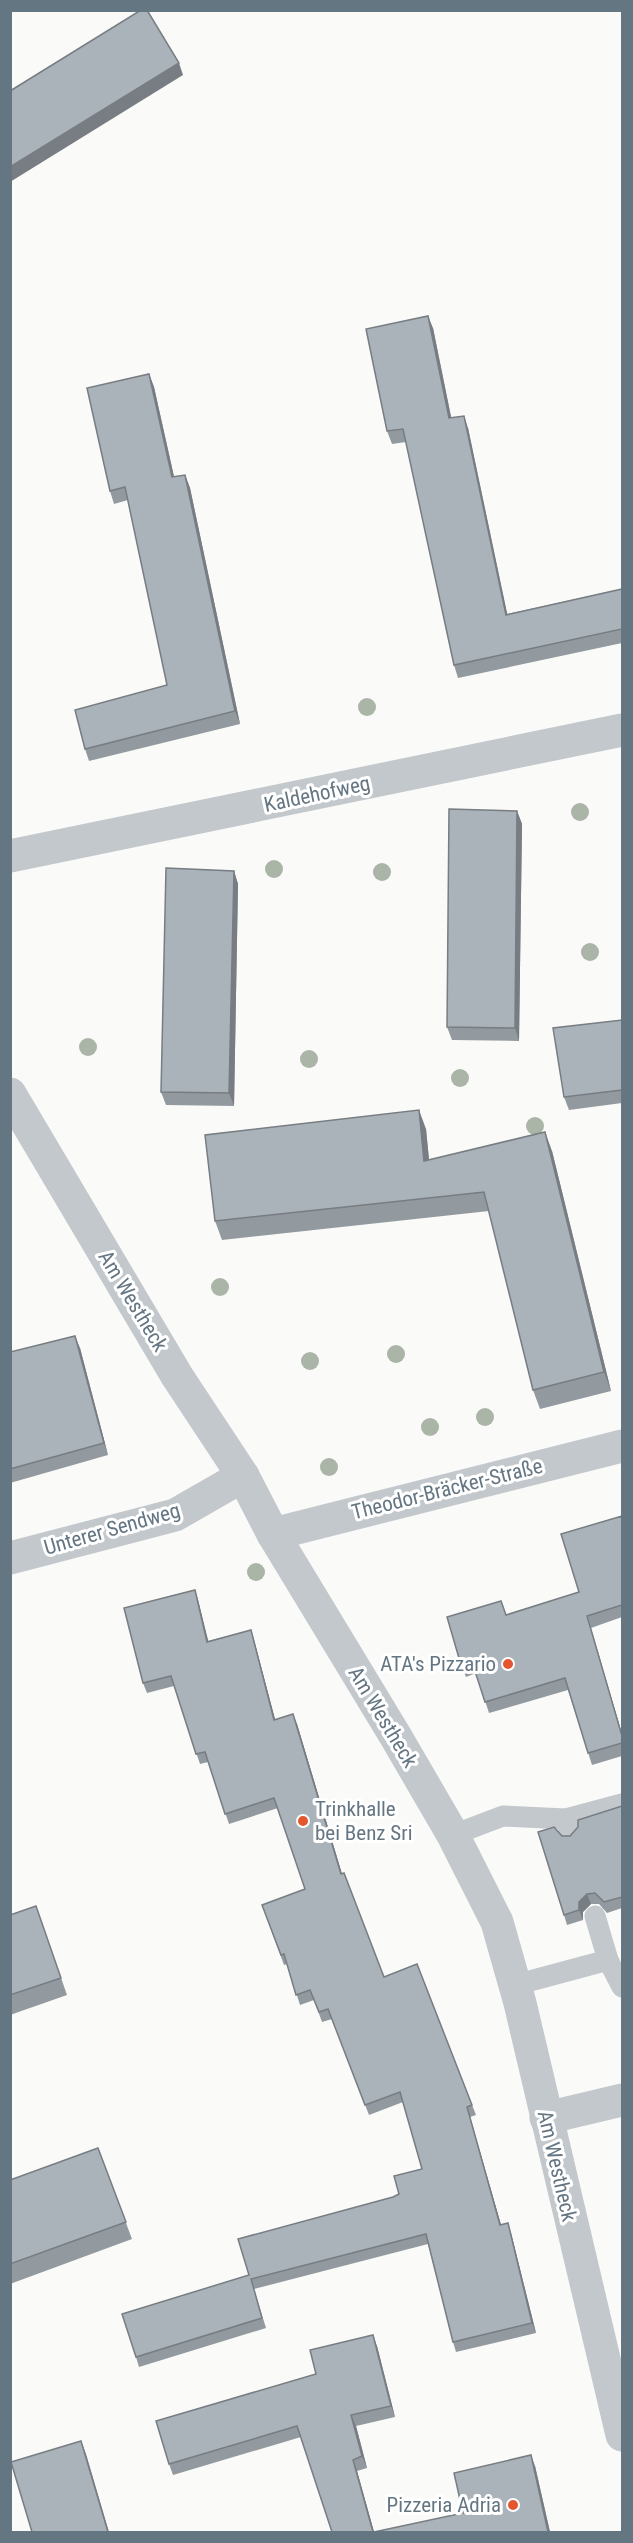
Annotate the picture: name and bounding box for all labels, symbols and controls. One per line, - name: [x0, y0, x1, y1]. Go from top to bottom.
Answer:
- street label: Kaldehofweg: [262, 771, 372, 817]
- street label: Am Westheck: [94, 1246, 173, 1356]
- street label: Theodor-Bräcker-Straße: [349, 1454, 545, 1524]
- street label: Unterer Sendweg: [41, 1498, 183, 1560]
- place label: ATA's Pizzario: [380, 1652, 496, 1676]
- marker: ATA's Pizzario: [501, 1657, 515, 1671]
- street label: Am Westheck: [344, 1662, 423, 1772]
- place label: Trinkhalle bei Benz Sri: [315, 1797, 412, 1845]
- marker: Trinkhalle bei Benz Sri: [296, 1814, 310, 1828]
- street label: Am Westheck: [533, 2108, 582, 2224]
- place label: Pizzeria Adria: [387, 2493, 501, 2517]
- marker: Pizzeria Adria: [506, 2498, 520, 2512]

